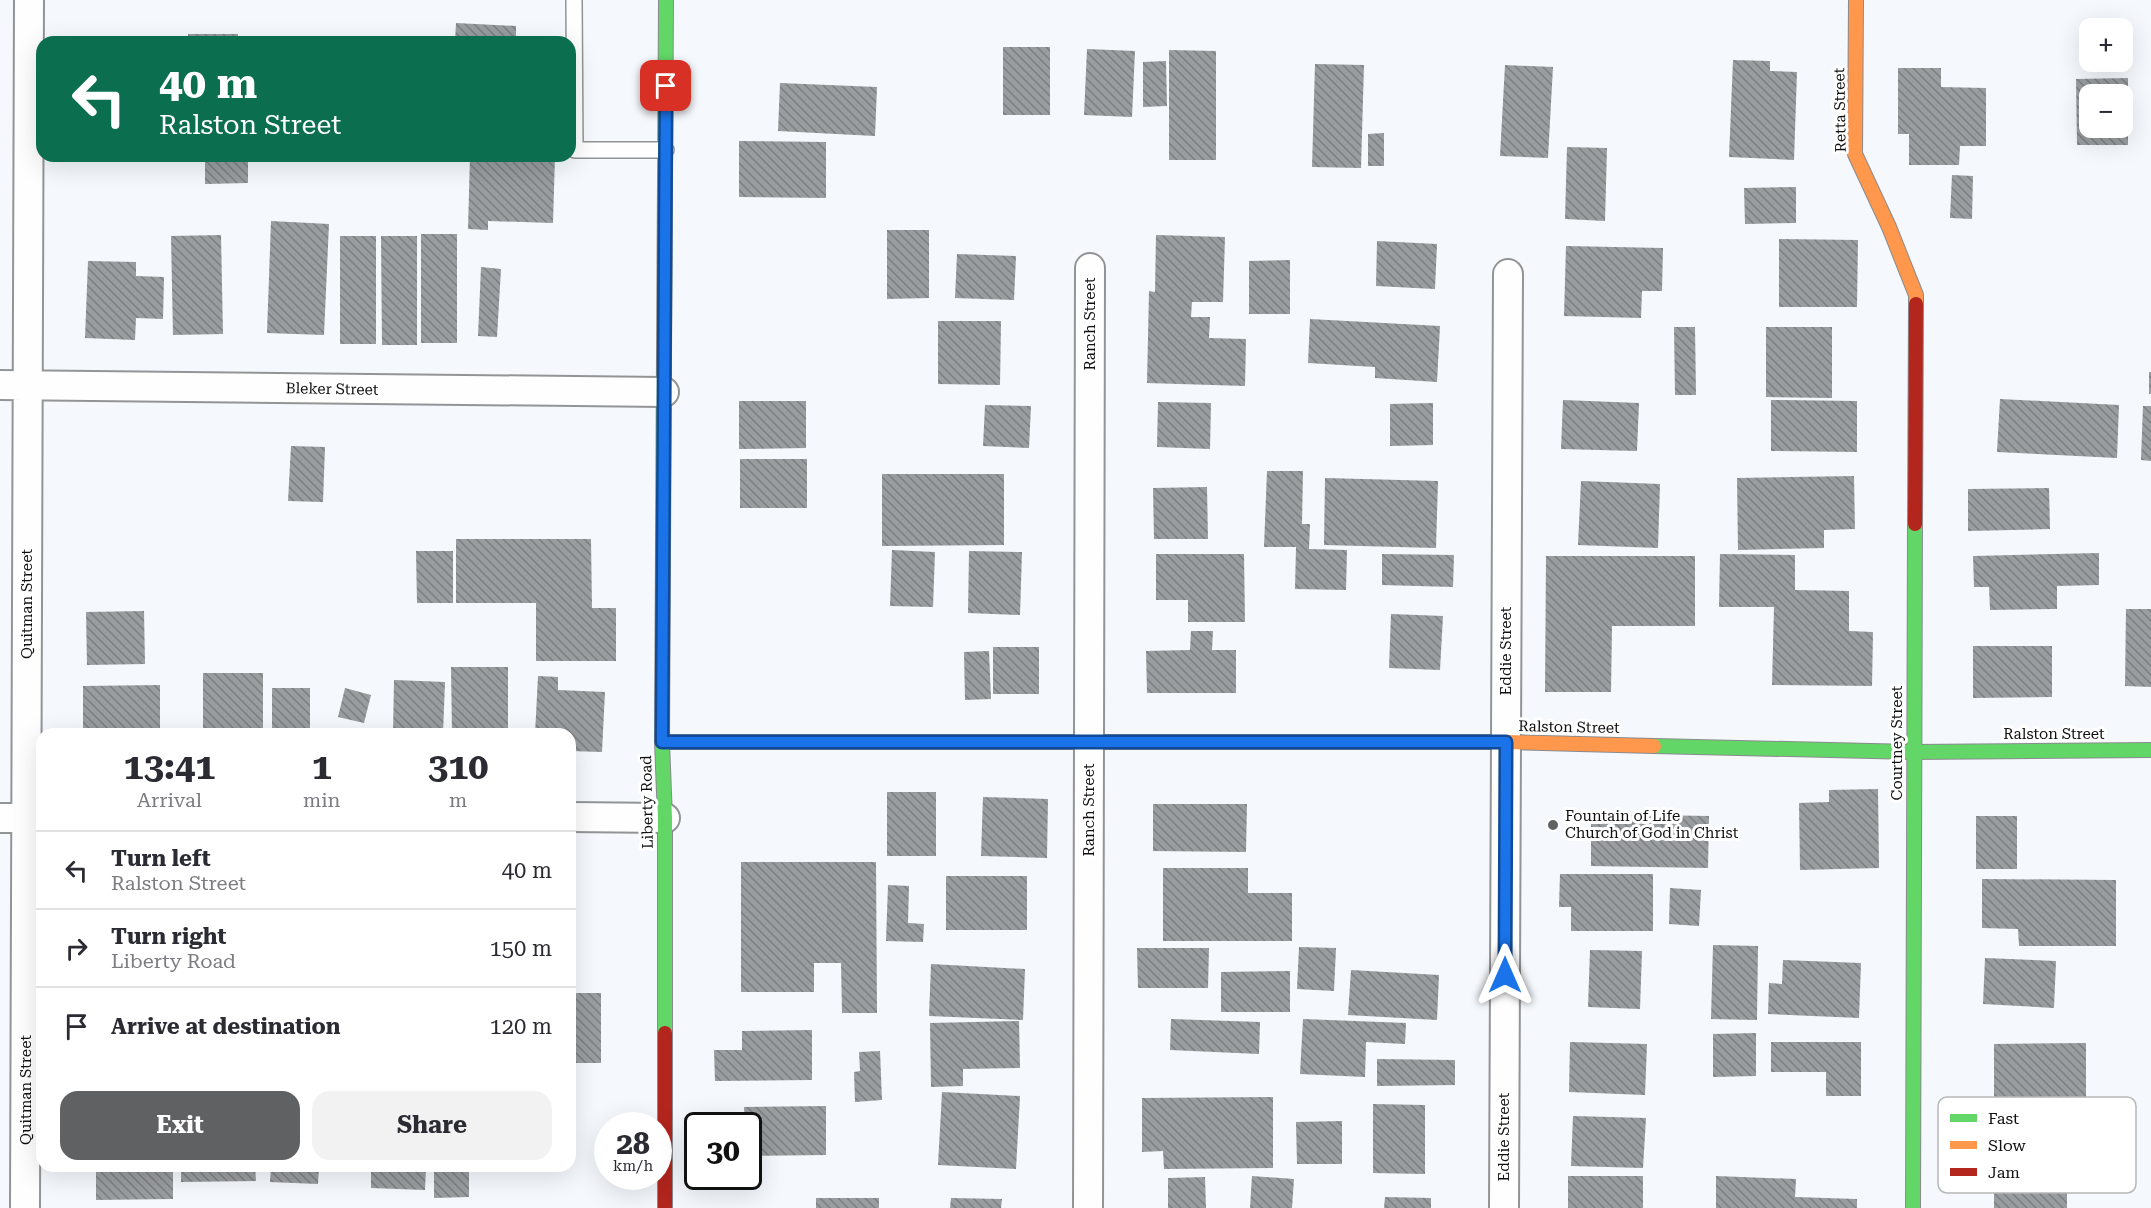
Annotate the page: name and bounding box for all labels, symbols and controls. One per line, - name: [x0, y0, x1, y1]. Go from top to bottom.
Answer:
- map controls: [2079, 18, 2133, 138]
- button: +: [2079, 18, 2133, 72]
- text: 40 m: [159, 59, 257, 108]
- icon: left: [60, 60, 138, 138]
- pin: [640, 60, 691, 111]
- street label: Retta Street: [1830, 67, 1850, 152]
- icon: arrive: [649, 69, 682, 102]
- button: −: [2079, 84, 2133, 138]
- text: Ralston Street: [159, 109, 341, 141]
- street label: Ranch Street: [1081, 277, 1099, 370]
- street label: Bleker Street: [285, 379, 379, 399]
- street label: Quitman Street: [18, 549, 36, 659]
- street label: Eddie Street: [1497, 606, 1515, 695]
- street label: Courtney Street: [1888, 685, 1906, 800]
- street label: Ralston Street: [1518, 717, 1620, 737]
- street label: Ralston Street: [2003, 725, 2105, 743]
- text: 13:41: [124, 746, 215, 788]
- text: 1: [312, 746, 332, 788]
- text: 310: [428, 746, 488, 788]
- street label: Liberty Road: [637, 755, 657, 849]
- street label: Ranch Street: [1080, 763, 1098, 856]
- text: Arrival: [137, 788, 202, 812]
- text: min: [303, 788, 340, 812]
- text: m: [449, 788, 467, 812]
- place label: Fountain of Life Church of God in Christ: [1565, 807, 1739, 842]
- marker: Fountain of Life Church of God in Christ: [1546, 818, 1560, 832]
- text: Turn left: [111, 846, 211, 871]
- icon: left: [60, 854, 93, 887]
- text: 40 m: [502, 858, 552, 883]
- text: Ralston Street: [111, 871, 246, 895]
- text: Turn right: [111, 924, 226, 949]
- icon: right: [60, 932, 93, 965]
- text: 150 m: [489, 936, 552, 961]
- position arrow: [1473, 943, 1537, 1007]
- text: Liberty Road: [111, 949, 236, 973]
- icon: arrive: [60, 1010, 93, 1043]
- text: Arrive at destination: [111, 1014, 340, 1039]
- text: 120 m: [489, 1014, 552, 1039]
- street label: Quitman Street: [17, 1035, 35, 1145]
- button: Exit: [60, 1091, 300, 1160]
- button: Share: [312, 1091, 552, 1160]
- street label: Eddie Street: [1495, 1092, 1513, 1181]
- legend: [1938, 1097, 2136, 1193]
- text: Fast: [1988, 1109, 2019, 1128]
- speed limit sign: 30: [684, 1112, 762, 1190]
- text: 28: [616, 1126, 650, 1161]
- text: Slow: [1988, 1136, 2026, 1155]
- text: km/h: [613, 1157, 653, 1175]
- text: Jam: [1988, 1163, 2020, 1182]

